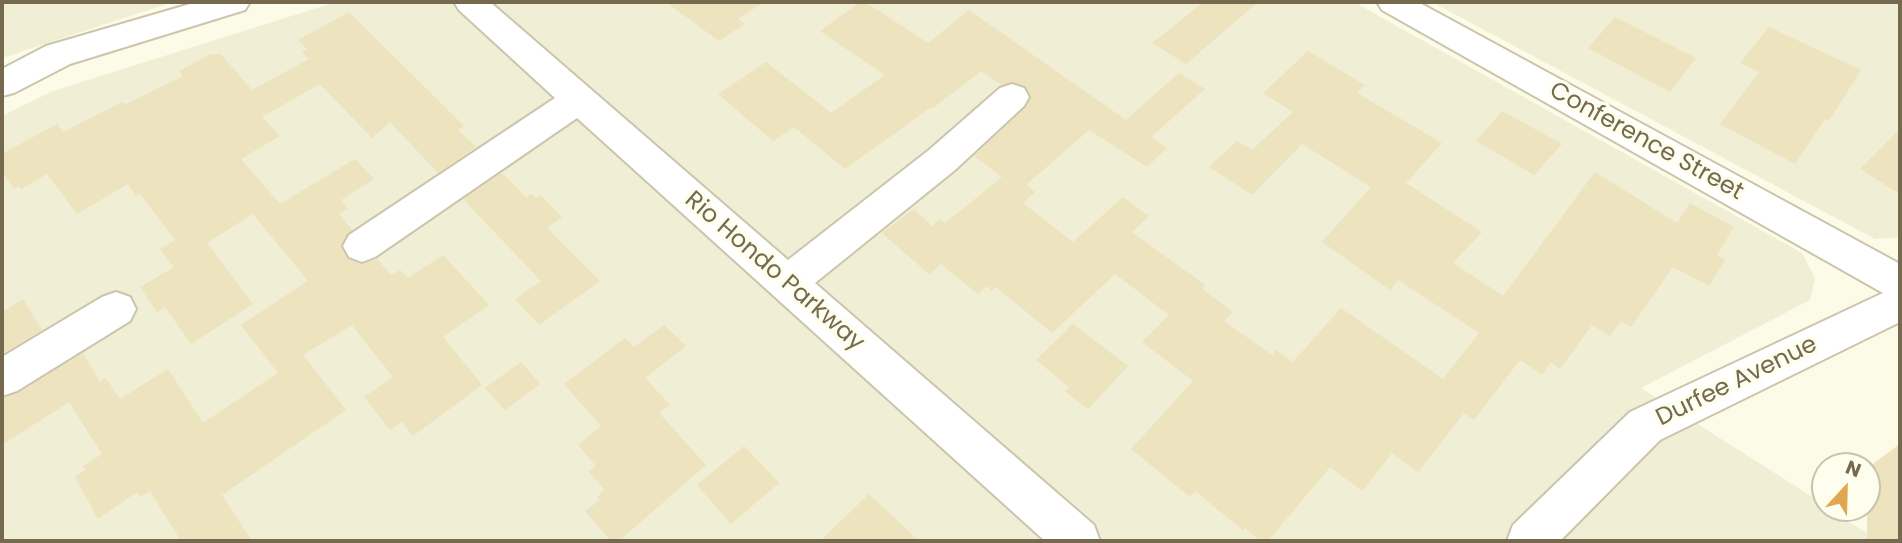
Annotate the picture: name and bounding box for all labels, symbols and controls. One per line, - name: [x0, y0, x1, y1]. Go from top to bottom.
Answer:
- street label: Conference Street: [1544, 77, 1748, 207]
- street label: Rio Hondo Parkway: [678, 186, 870, 358]
- street label: Durfee Avenue: [1652, 331, 1822, 433]
- north arrow: [1811, 452, 1881, 522]
- text: N: [1842, 454, 1865, 484]

